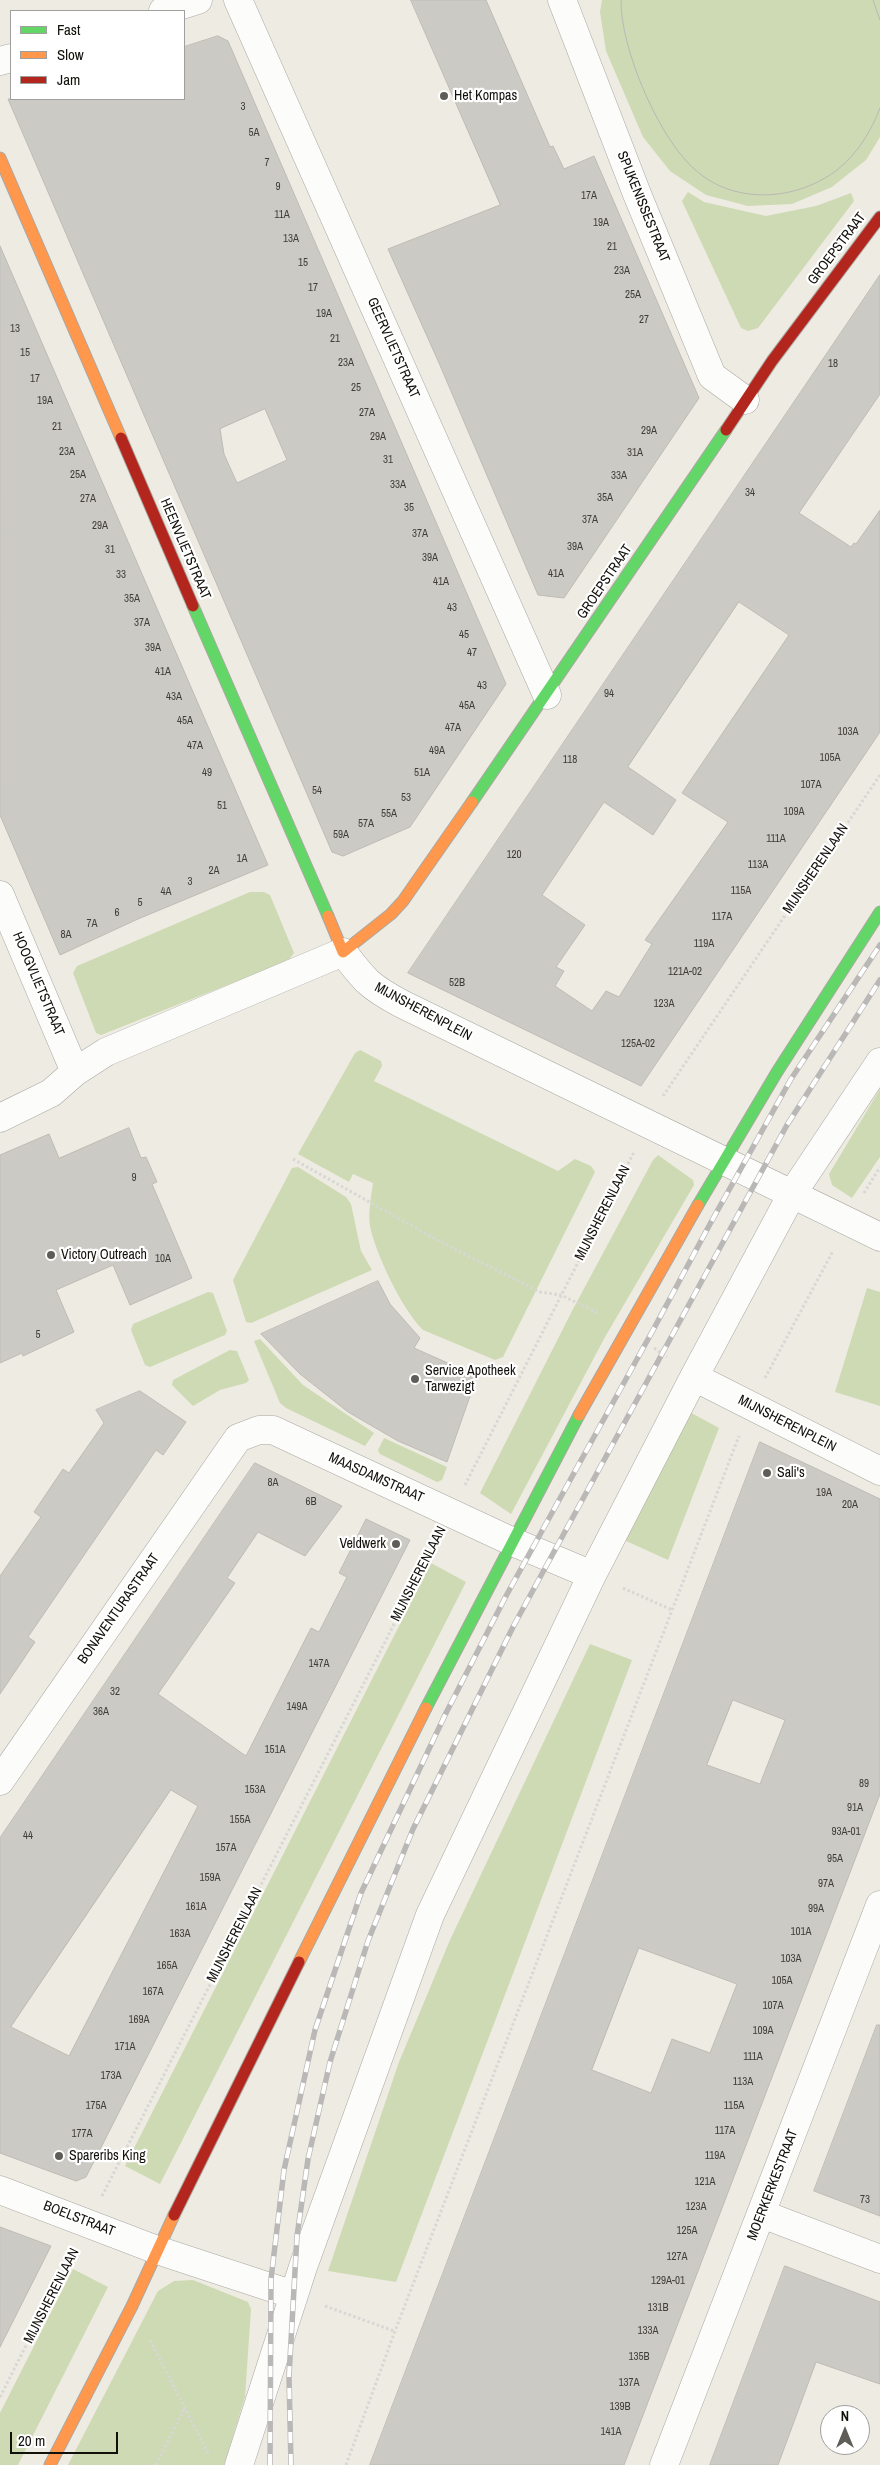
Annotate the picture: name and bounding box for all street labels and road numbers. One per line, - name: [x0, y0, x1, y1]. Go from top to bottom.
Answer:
- street label: SPIJKENISSESTRAAT: [613, 149, 673, 265]
- street label: GROEPSTRAAT: [804, 210, 870, 288]
- street label: GEERVLIETSTRAAT: [363, 295, 423, 401]
- street label: HEENVLIETSTRAAT: [156, 496, 214, 602]
- street label: GROEPSTRAAT: [574, 542, 636, 622]
- street label: MIJNSHERENLAAN: [780, 821, 852, 917]
- street label: HOOGVLIETSTRAAT: [8, 929, 68, 1039]
- street label: MIJNSHERENPLEIN: [371, 979, 475, 1045]
- street label: MIJNSHERENLAAN: [572, 1163, 634, 1263]
- street label: MIJNSHERENPLEIN: [735, 1392, 839, 1456]
- street label: MAASDAMSTRAAT: [326, 1449, 426, 1507]
- street label: MIJNSHERENLAAN: [388, 1524, 450, 1624]
- street label: BONAVENTURASTRAAT: [75, 1551, 163, 1667]
- street label: MIJNSHERENLAAN: [204, 1885, 266, 1985]
- street label: MOERKERKESTRAAT: [744, 2127, 802, 2243]
- street label: BOELSTRAAT: [41, 2198, 117, 2240]
- street label: MIJNSHERENLAAN: [21, 2246, 83, 2346]

